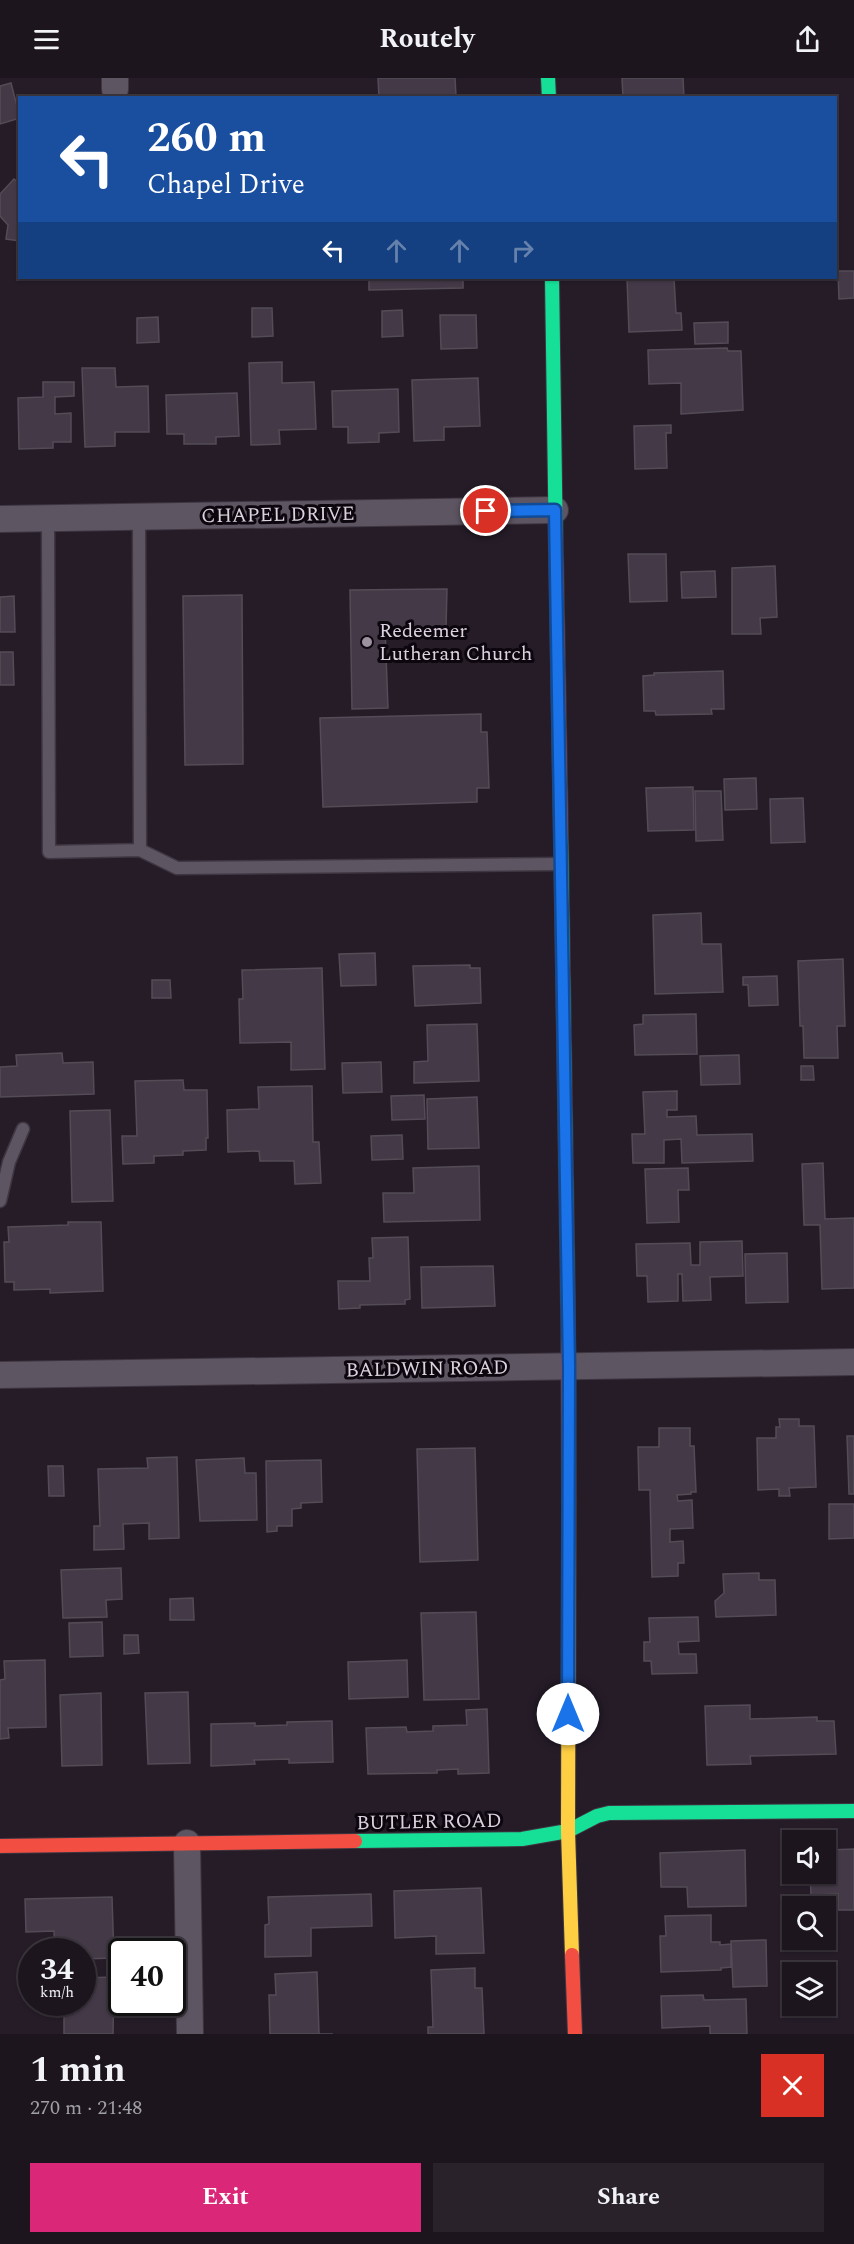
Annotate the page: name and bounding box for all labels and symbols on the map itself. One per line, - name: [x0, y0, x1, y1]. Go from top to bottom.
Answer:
- pin: [460, 485, 511, 536]
- street label: CHAPEL DRIVE: [201, 499, 355, 531]
- place label: Redeemer Lutheran Church: [379, 616, 532, 669]
- marker: Redeemer Lutheran Church: [360, 635, 374, 649]
- street label: BALDWIN ROAD: [345, 1353, 509, 1385]
- position arrow: [536, 1682, 600, 1746]
- street label: BUTLER ROAD: [356, 1806, 502, 1838]
- speed limit sign: 40: [108, 1938, 186, 2016]

